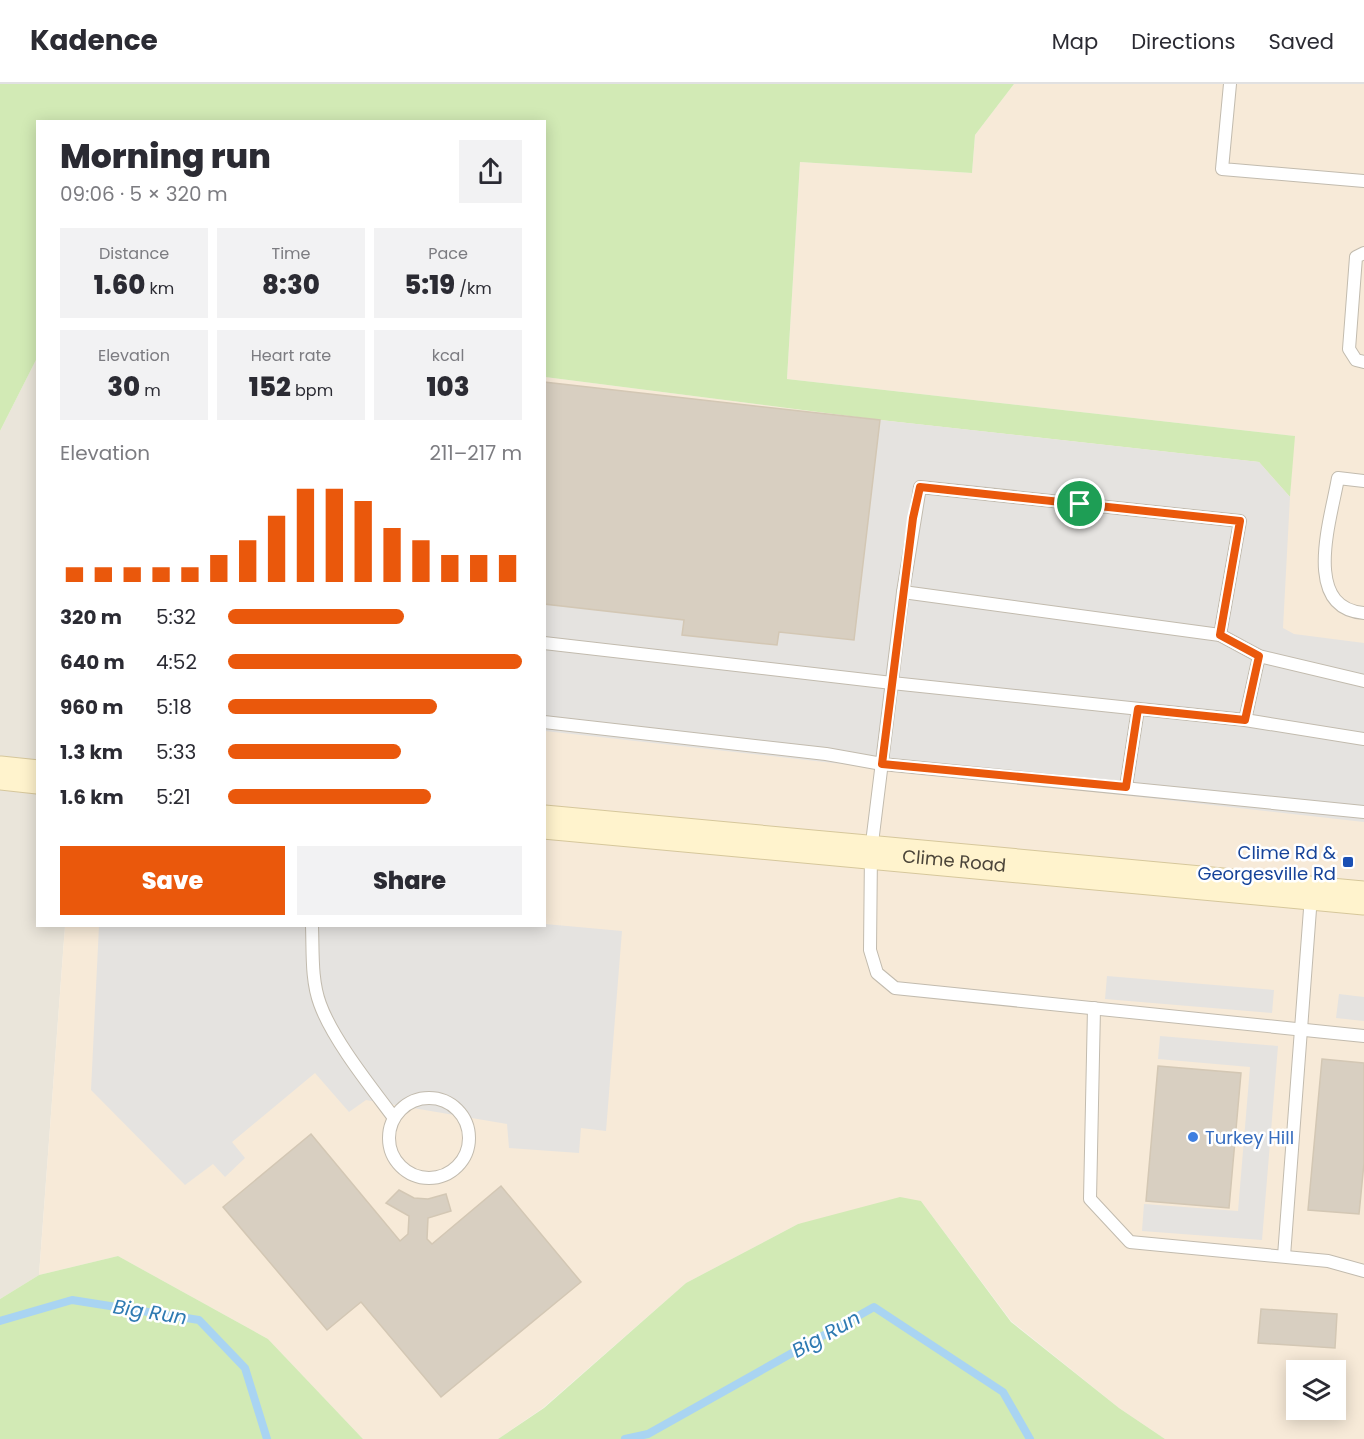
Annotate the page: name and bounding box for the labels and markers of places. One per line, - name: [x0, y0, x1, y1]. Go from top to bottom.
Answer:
- pin: [1054, 478, 1105, 529]
- place label: Clime Rd & Georgesville Rd: [1197, 840, 1337, 886]
- marker: Clime Rd & Georgesville Rd: [1341, 855, 1355, 869]
- place label: Turkey Hill: [1205, 1125, 1294, 1150]
- marker: Turkey Hill: [1186, 1130, 1200, 1144]

